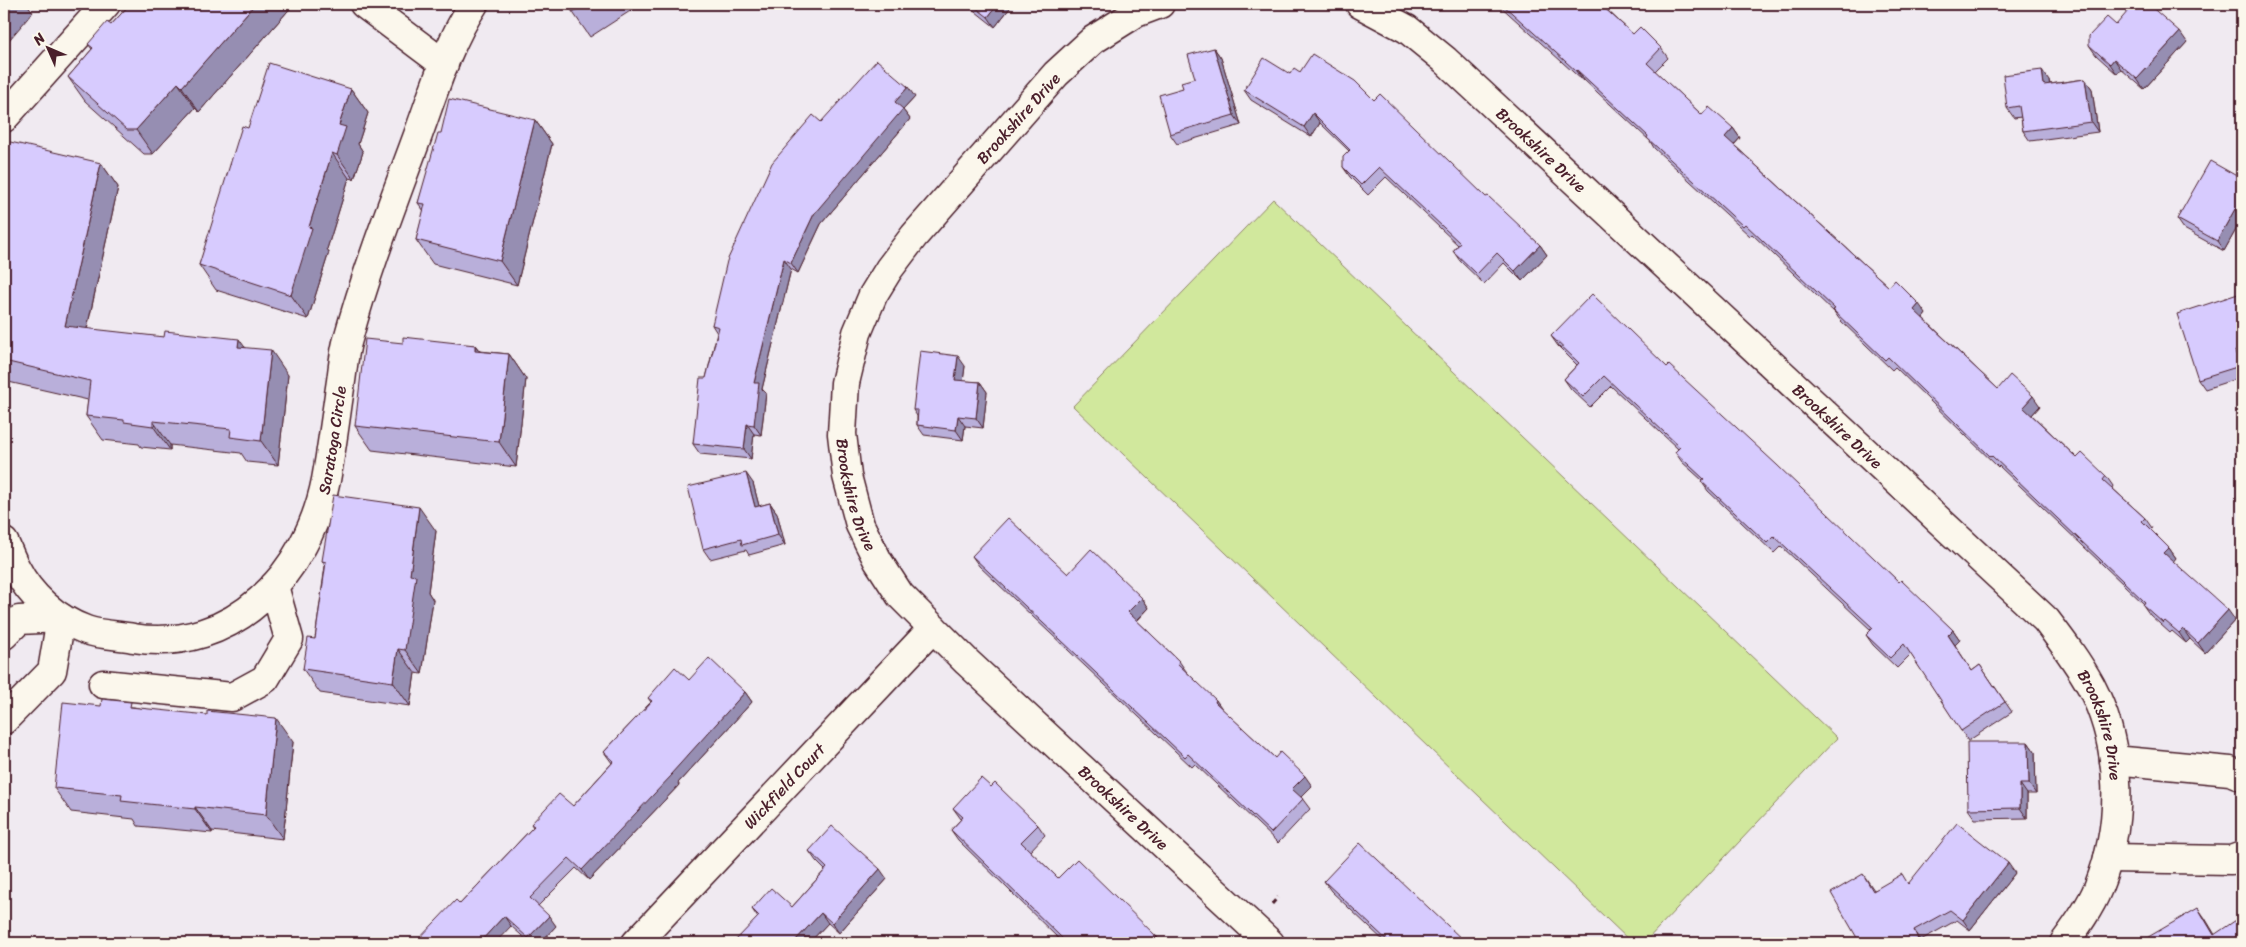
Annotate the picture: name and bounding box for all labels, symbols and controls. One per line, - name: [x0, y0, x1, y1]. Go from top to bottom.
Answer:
- north arrow: [22, 22, 72, 72]
- text: N: [26, 27, 52, 52]
- street label: Brookshire Drive: [969, 66, 1068, 171]
- street label: Brookshire Drive: [1489, 100, 1593, 200]
- street label: Brookshire Drive: [1785, 376, 1890, 476]
- street label: Saratoga Circle: [309, 384, 355, 497]
- street label: Brookshire Drive: [828, 437, 885, 556]
- street label: Brookshire Drive: [2069, 664, 2130, 781]
- street label: Wickfield Court: [736, 736, 833, 836]
- street label: Brookshire Drive: [1071, 758, 1176, 858]

